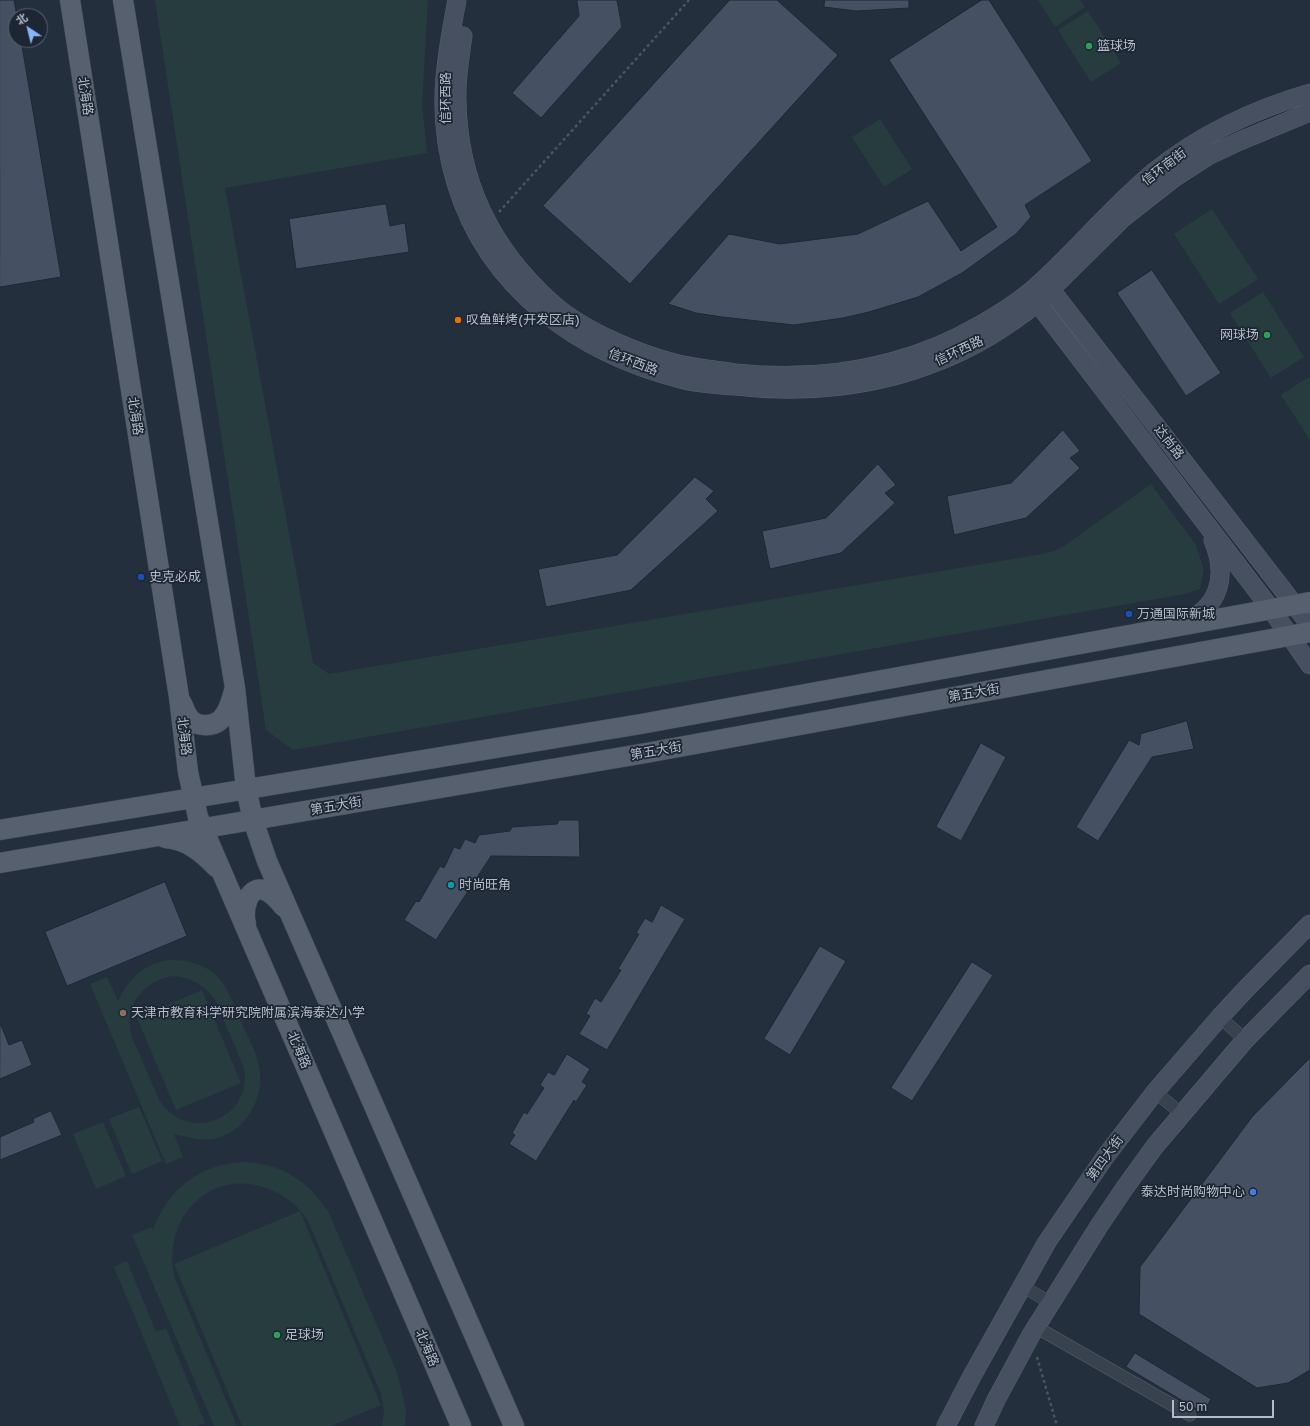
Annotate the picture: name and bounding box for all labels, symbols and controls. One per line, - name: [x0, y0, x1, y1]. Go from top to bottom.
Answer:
- north arrow: [8, 8, 48, 48]
- text: 北: [13, 10, 30, 27]
- place label: 篮球场: [1097, 38, 1136, 54]
- marker: 篮球场: [1084, 41, 1094, 51]
- street label: 信环西路: [438, 72, 454, 124]
- street label: 北海路: [74, 76, 96, 116]
- street label: 信环南街: [1139, 145, 1189, 189]
- place label: 叹鱼鲜烤(开发区店): [466, 312, 580, 328]
- marker: 叹鱼鲜烤(开发区店): [453, 315, 463, 325]
- place label: 网球场: [1220, 327, 1259, 343]
- marker: 网球场: [1262, 330, 1272, 340]
- street label: 信环西路: [932, 333, 986, 369]
- street label: 信环西路: [606, 345, 660, 379]
- street label: 北海路: [124, 396, 146, 436]
- street label: 达尚路: [1151, 422, 1187, 462]
- place label: 史克必成: [149, 569, 201, 585]
- marker: 史克必成: [136, 572, 146, 582]
- place label: 万通国际新城: [1137, 606, 1215, 622]
- marker: 万通国际新城: [1124, 609, 1134, 619]
- street label: 第五大街: [947, 681, 1001, 705]
- street label: 北海路: [174, 716, 194, 756]
- street label: 第五大街: [629, 739, 683, 763]
- street label: 第五大街: [309, 794, 363, 818]
- place label: 时尚旺角: [459, 877, 511, 893]
- marker: 时尚旺角: [446, 880, 456, 890]
- place label: 天津市教育科学研究院附属滨海泰达小学: [131, 1005, 365, 1021]
- marker: 天津市教育科学研究院附属滨海泰达小学: [118, 1008, 128, 1018]
- street label: 北海路: [284, 1029, 314, 1071]
- street label: 第四大街: [1083, 1132, 1127, 1184]
- place label: 泰达时尚购物中心: [1141, 1184, 1245, 1200]
- marker: 泰达时尚购物中心: [1248, 1187, 1258, 1197]
- place label: 足球场: [285, 1327, 324, 1343]
- street label: 北海路: [412, 1327, 442, 1369]
- marker: 足球场: [272, 1330, 282, 1340]
- scale bar: [1174, 1392, 1276, 1418]
- text: 50 m: [1179, 1399, 1207, 1414]

